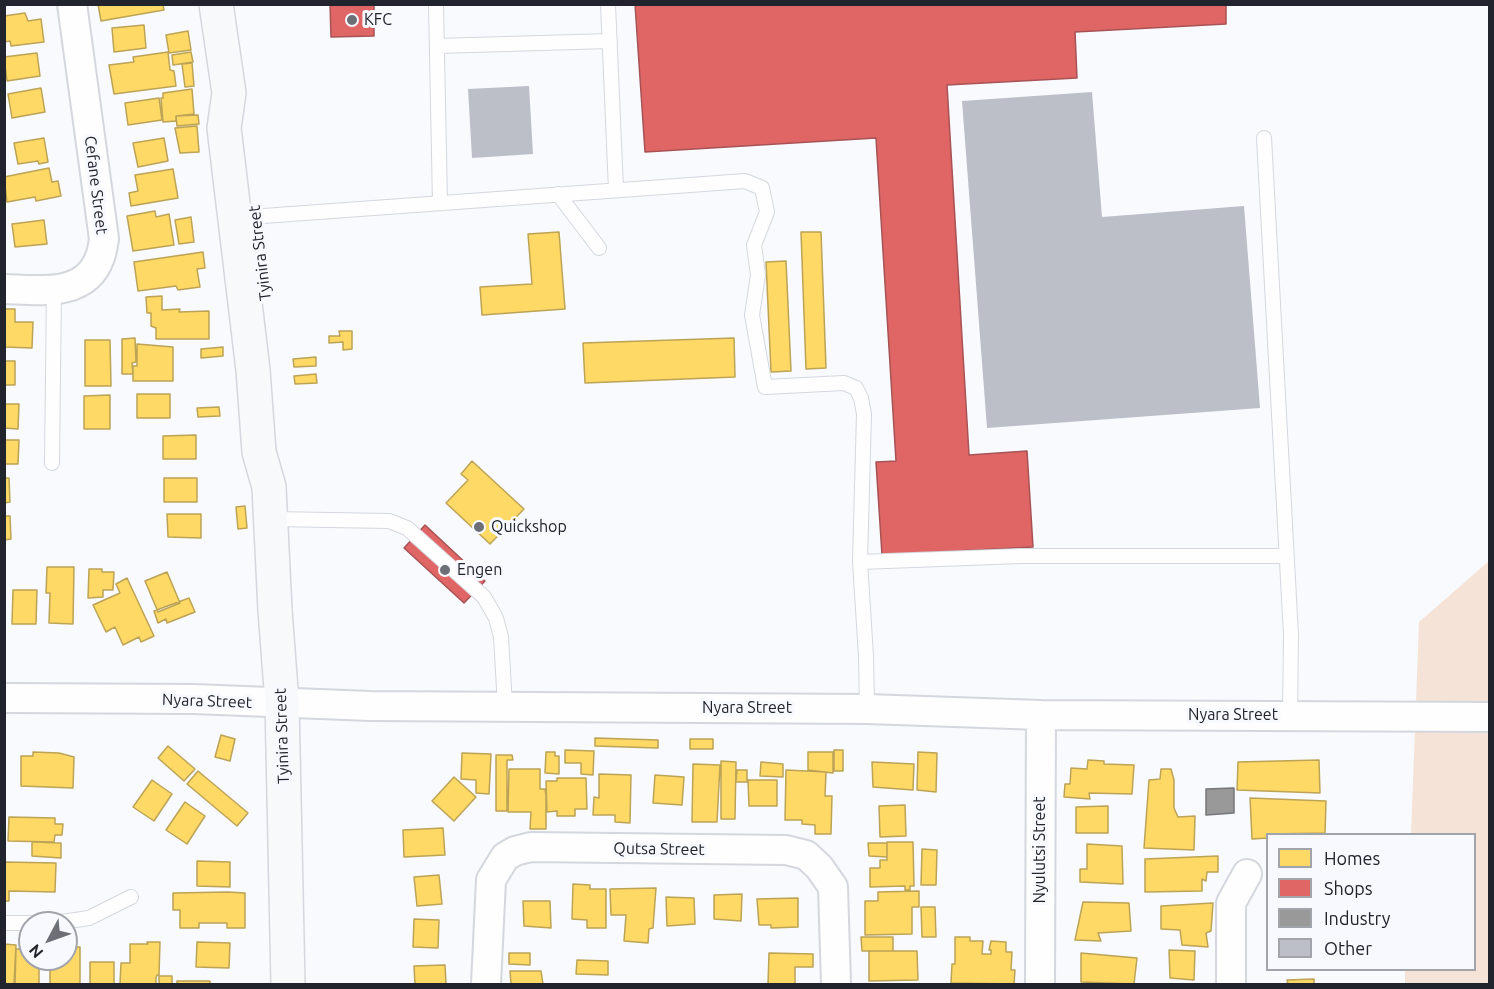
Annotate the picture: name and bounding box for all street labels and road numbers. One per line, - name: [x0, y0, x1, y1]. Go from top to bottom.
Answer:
- street label: Cefane Street: [80, 135, 112, 235]
- street label: Tyinira Street: [245, 204, 275, 302]
- street label: Tyinira Street: [271, 688, 293, 784]
- street label: Nyara Street: [162, 690, 252, 712]
- street label: Nyara Street: [702, 698, 792, 718]
- street label: Nyara Street: [1188, 705, 1278, 725]
- street label: Nyulutsi Street: [1030, 796, 1050, 904]
- street label: Qutsa Street: [613, 839, 705, 859]

